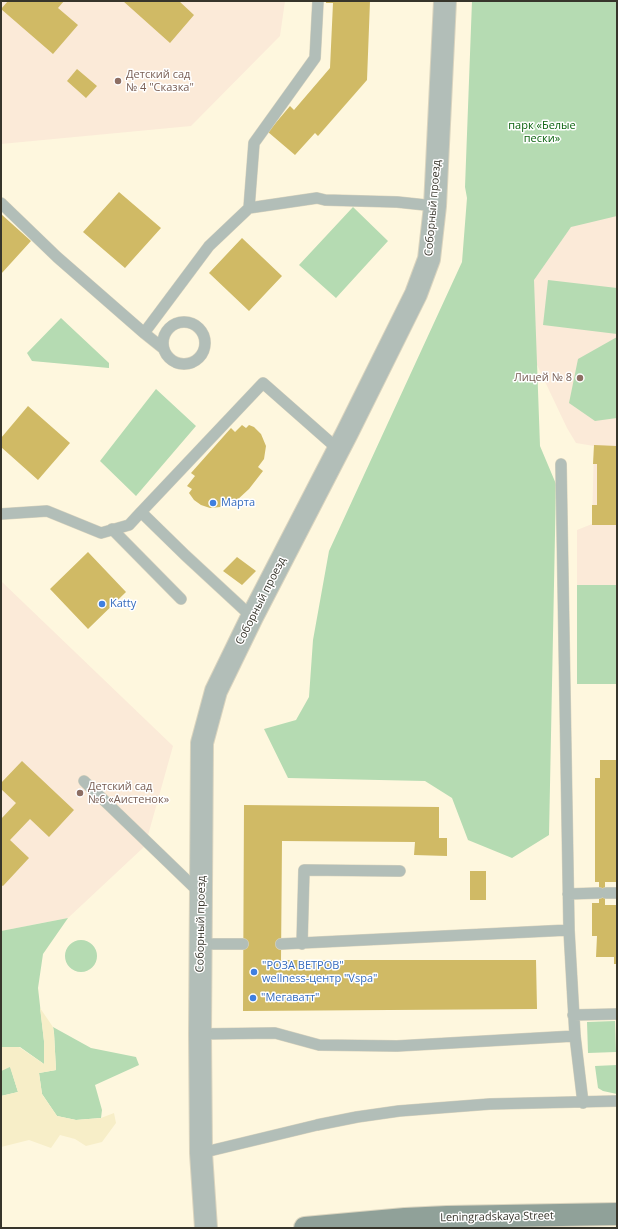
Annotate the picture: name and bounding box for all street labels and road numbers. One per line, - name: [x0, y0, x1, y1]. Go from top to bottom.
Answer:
- street label: Соборный проезд: [422, 159, 444, 257]
- street label: Соборный проезд: [233, 555, 289, 647]
- street label: Соборный проезд: [194, 876, 208, 972]
- street label: Leningradskaya Street: [440, 1209, 554, 1225]

